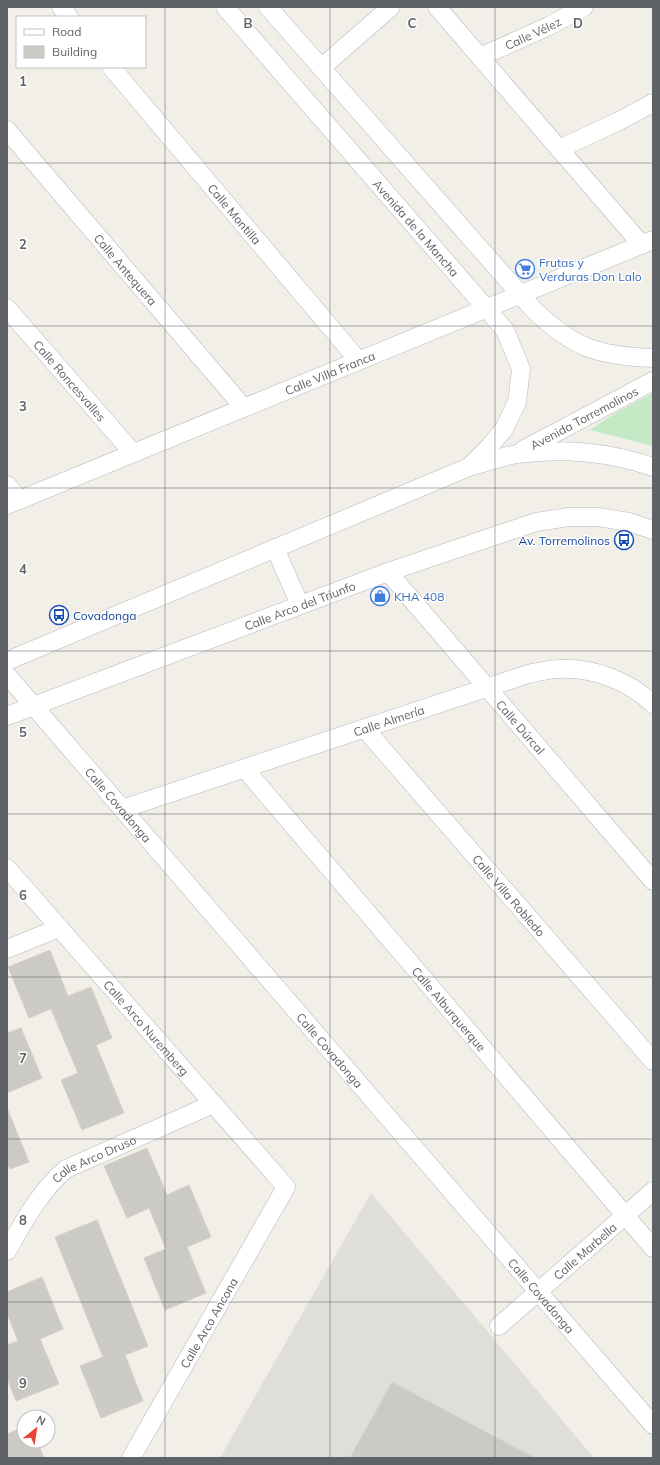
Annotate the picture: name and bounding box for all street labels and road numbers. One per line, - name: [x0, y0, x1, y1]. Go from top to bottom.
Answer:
- street label: Calle Vélez: [502, 13, 564, 52]
- street label: Avenida de la Mancha: [370, 176, 462, 279]
- street label: Calle Montilla: [205, 180, 265, 247]
- street label: Calle Antequera: [91, 230, 160, 308]
- street label: Calle Roncesvalles: [31, 337, 109, 424]
- street label: Calle Villa Franca: [283, 347, 377, 398]
- street label: Avenida Torremolinos: [527, 383, 641, 452]
- street label: Calle Arco del Triunfo: [242, 577, 358, 633]
- street label: Calle Dúrcal: [493, 697, 548, 757]
- street label: Calle Almería: [351, 702, 426, 739]
- street label: Calle Covadonga: [82, 764, 155, 845]
- street label: Calle Villa Robledo: [470, 851, 549, 939]
- street label: Calle Alburquerque: [409, 963, 489, 1054]
- street label: Calle Arco Nuremberg: [101, 977, 192, 1078]
- street label: Calle Covadonga: [294, 1009, 366, 1091]
- street label: Calle Arco Druso: [48, 1131, 138, 1186]
- street label: Calle Marbella: [550, 1219, 619, 1283]
- street label: Calle Covadonga: [505, 1255, 578, 1336]
- street label: Calle Arco Ancona: [177, 1275, 241, 1371]

